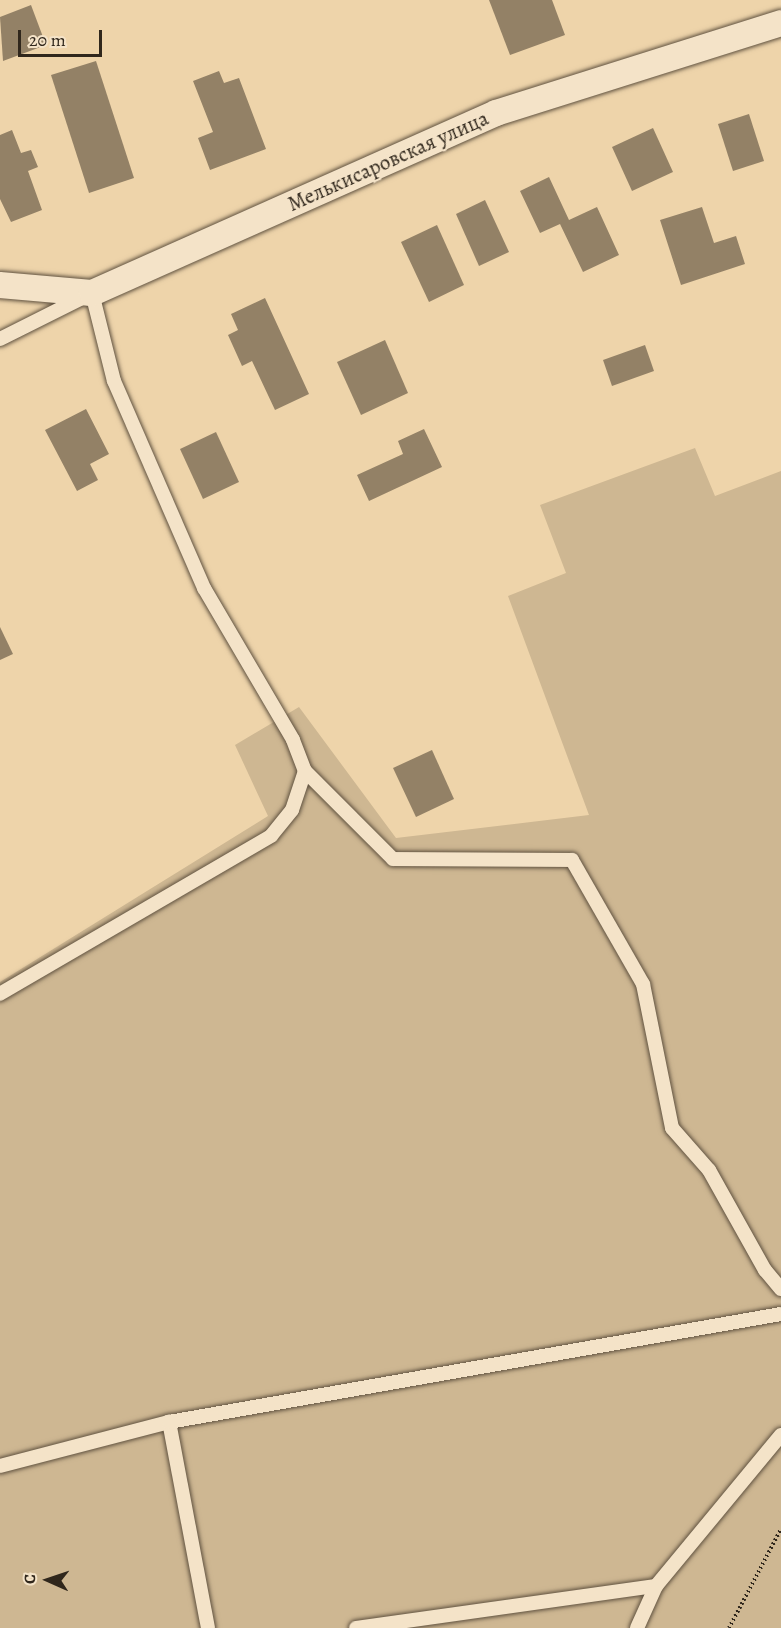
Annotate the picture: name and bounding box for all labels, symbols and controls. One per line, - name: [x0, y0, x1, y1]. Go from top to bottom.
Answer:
- scale bar: [21, 18, 105, 56]
- text: 20 m: [29, 28, 66, 52]
- street label: Мелькисаровская улица: [284, 105, 492, 217]
- north arrow: [18, 1550, 78, 1610]
- text: С: [19, 1574, 41, 1585]

